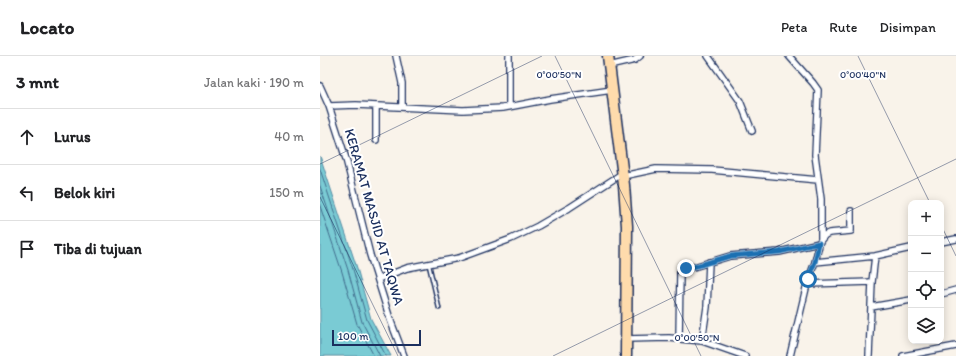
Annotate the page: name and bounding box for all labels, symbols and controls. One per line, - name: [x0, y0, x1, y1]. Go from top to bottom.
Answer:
- text: Locato: [20, 16, 74, 39]
- text: Peta: [781, 19, 807, 36]
- text: Rute: [829, 19, 857, 36]
- text: Disimpan: [879, 19, 936, 36]
- text: 0°00'50"N: [536, 68, 582, 81]
- text: 0°00'40"N: [840, 68, 886, 81]
- text: 3 mnt: [16, 72, 59, 92]
- text: Jalan kaki · 190 m: [204, 75, 304, 90]
- icon: ahead: [16, 126, 38, 148]
- street label: KERAMAT MASJID AT TAQWA: [341, 127, 407, 307]
- text: Lurus: [54, 128, 91, 146]
- text: 40 m: [274, 129, 304, 144]
- icon: left: [16, 182, 38, 204]
- text: Belok kiri: [54, 184, 115, 202]
- text: 150 m: [269, 185, 304, 200]
- map controls: [908, 200, 944, 344]
- button: +: [908, 200, 944, 236]
- button: −: [908, 236, 944, 272]
- icon: arrive: [16, 238, 38, 260]
- text: Tiba di tujuan: [54, 240, 142, 258]
- route end: [677, 259, 695, 277]
- route start: [799, 270, 817, 288]
- button: locate: [908, 272, 944, 308]
- button: layers: [908, 308, 944, 344]
- scale bar: [332, 328, 421, 347]
- text: 100 m: [338, 330, 368, 343]
- text: 0°00'50"N: [674, 331, 720, 344]

